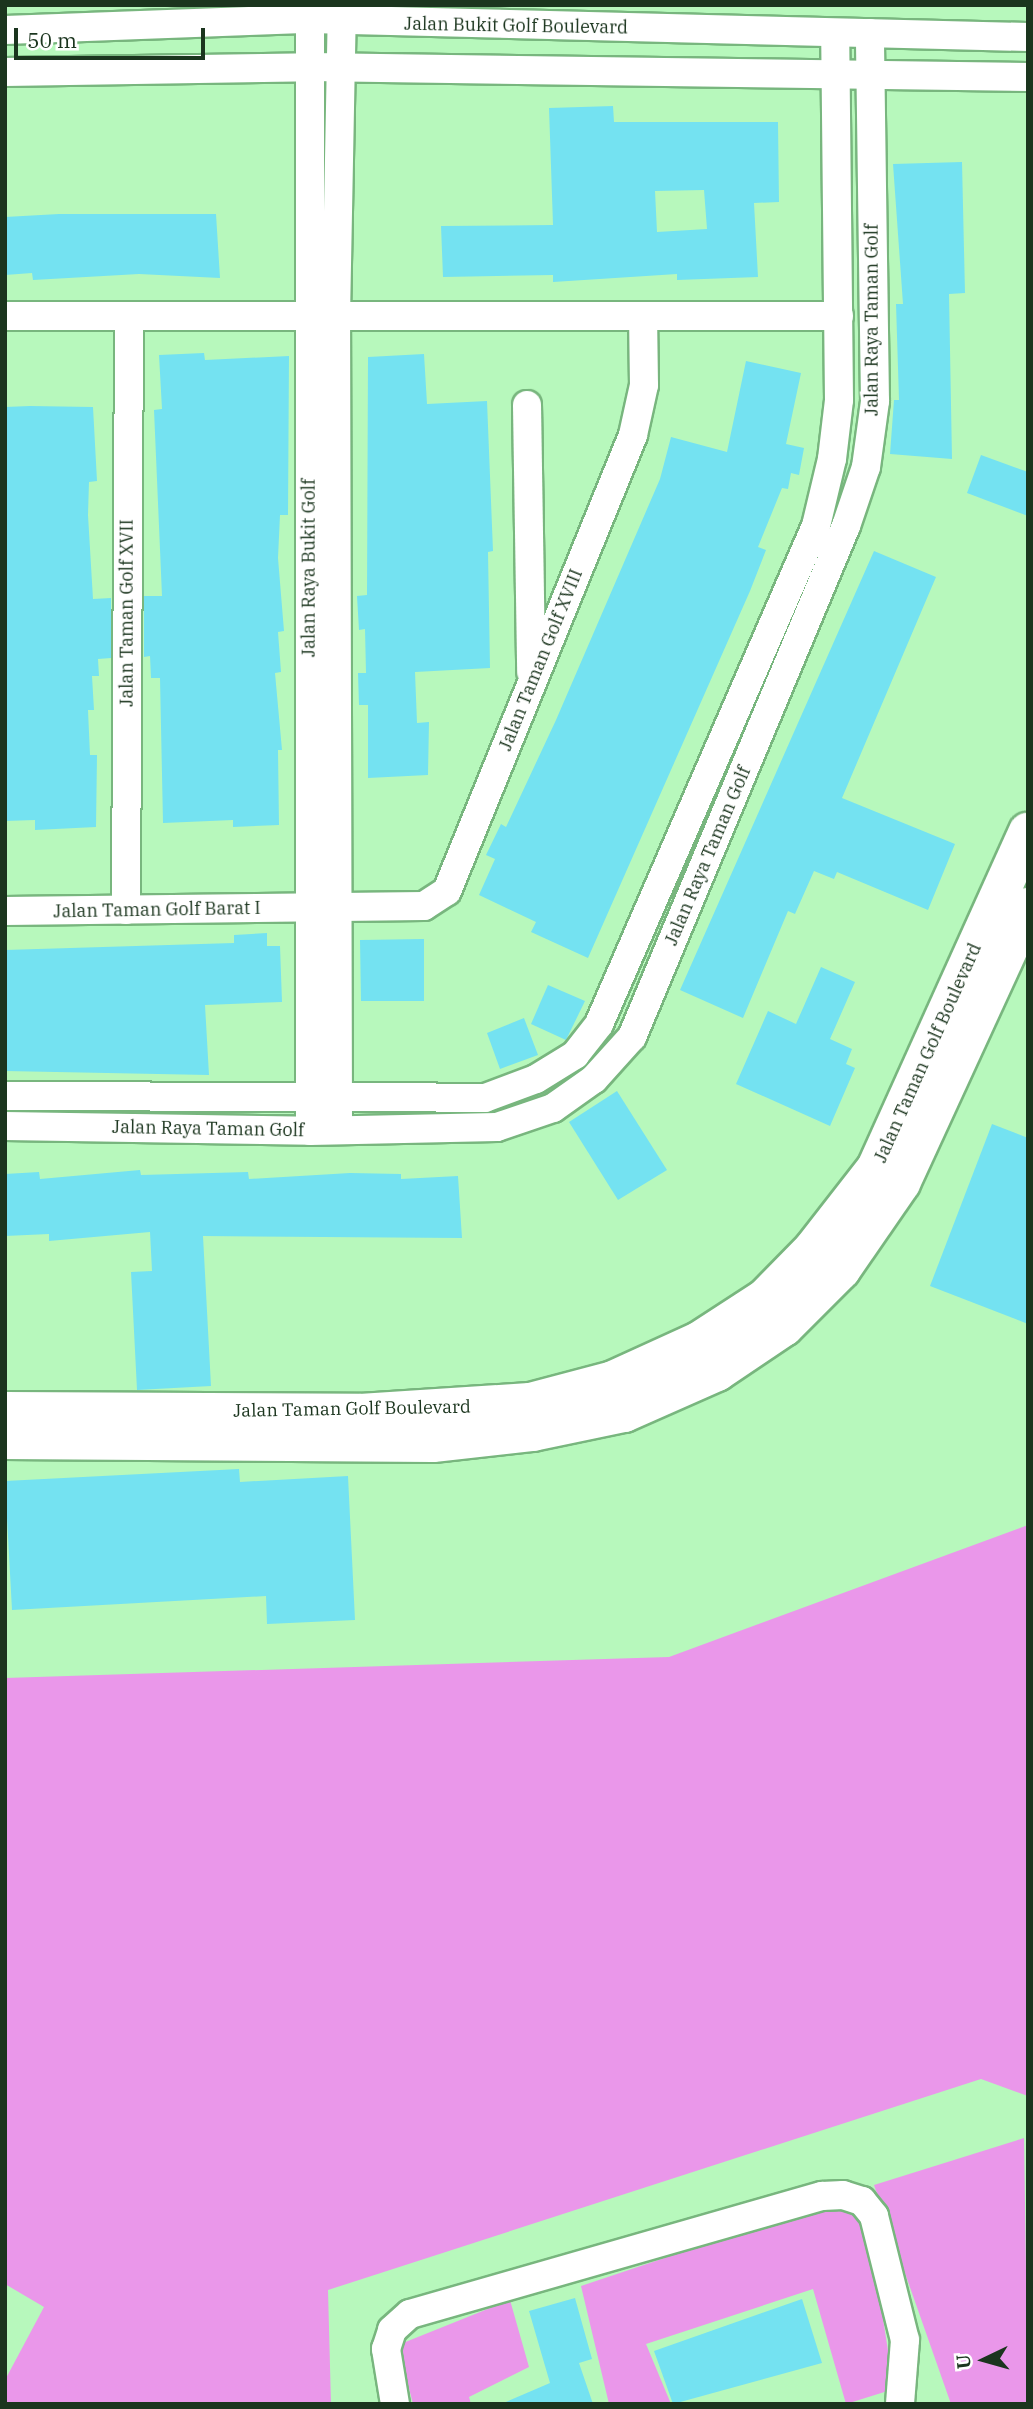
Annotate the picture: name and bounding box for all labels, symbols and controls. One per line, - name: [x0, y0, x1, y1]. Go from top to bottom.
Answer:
- street label: Jalan Bukit Golf Boulevard: [404, 13, 628, 39]
- scale bar: [18, 14, 208, 58]
- text: 50 m: [27, 26, 77, 54]
- street label: Jalan Raya Taman Golf: [861, 224, 883, 416]
- street label: Jalan Raya Bukit Golf: [298, 479, 320, 657]
- street label: Jalan Taman Golf XVII: [116, 519, 138, 707]
- street label: Jalan Taman Golf XVIII: [495, 566, 587, 754]
- street label: Jalan Raya Taman Golf: [661, 763, 755, 949]
- street label: Jalan Taman Golf Barat I: [53, 897, 261, 923]
- street label: Jalan Taman Golf Boulevard: [870, 940, 986, 1166]
- street label: Jalan Raya Taman Golf: [112, 1117, 304, 1141]
- street label: Jalan Taman Golf Boulevard: [233, 1396, 471, 1422]
- north arrow: [949, 2325, 1019, 2395]
- text: U: [950, 2353, 976, 2370]

